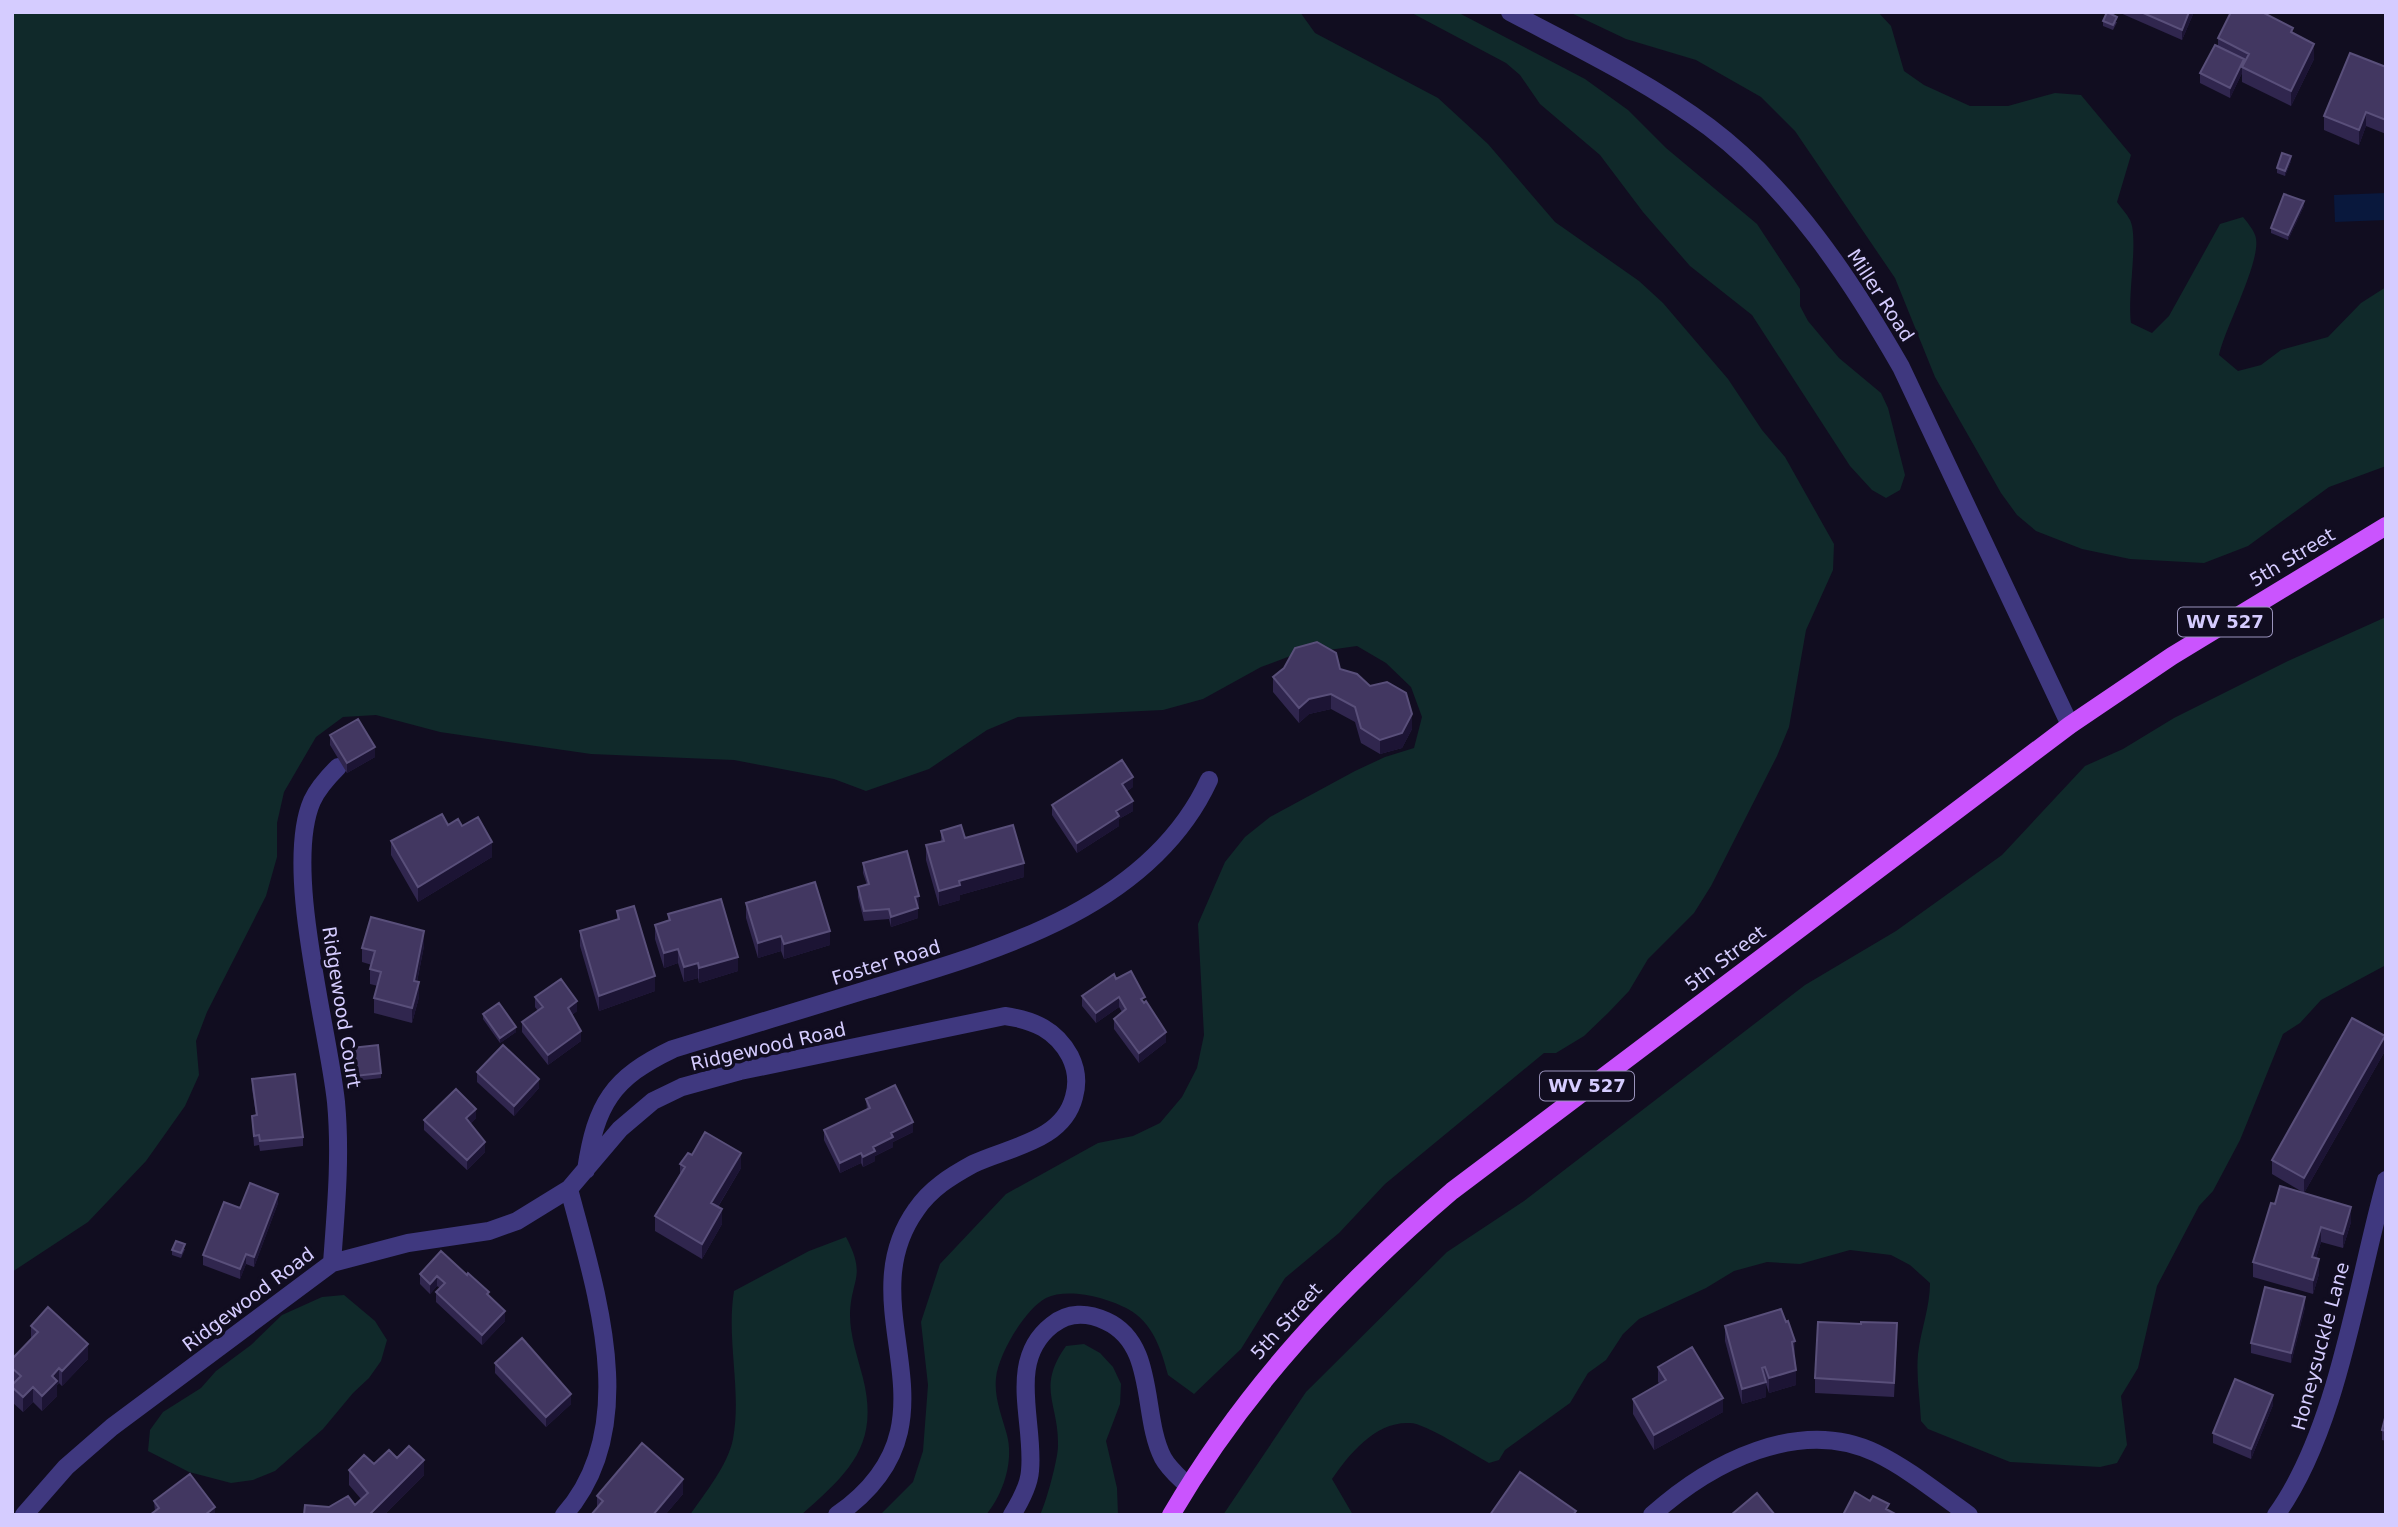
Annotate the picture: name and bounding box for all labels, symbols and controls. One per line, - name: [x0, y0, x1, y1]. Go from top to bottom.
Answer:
- street label: Miller Road: [1843, 245, 1919, 345]
- street label: 5th Street: [2245, 523, 2339, 591]
- road number: WV 527: [2178, 608, 2272, 636]
- street label: 5th Street: [1680, 921, 1770, 995]
- street label: Ridgewood Court: [318, 925, 366, 1089]
- street label: Foster Road: [829, 935, 943, 989]
- street label: Ridgewood Road: [688, 1017, 848, 1075]
- road number: WV 527: [1540, 1072, 1634, 1100]
- street label: Ridgewood Road: [178, 1242, 318, 1356]
- street label: Honeysuckle Lane: [2287, 1259, 2353, 1433]
- street label: 5th Street: [1246, 1278, 1326, 1364]

